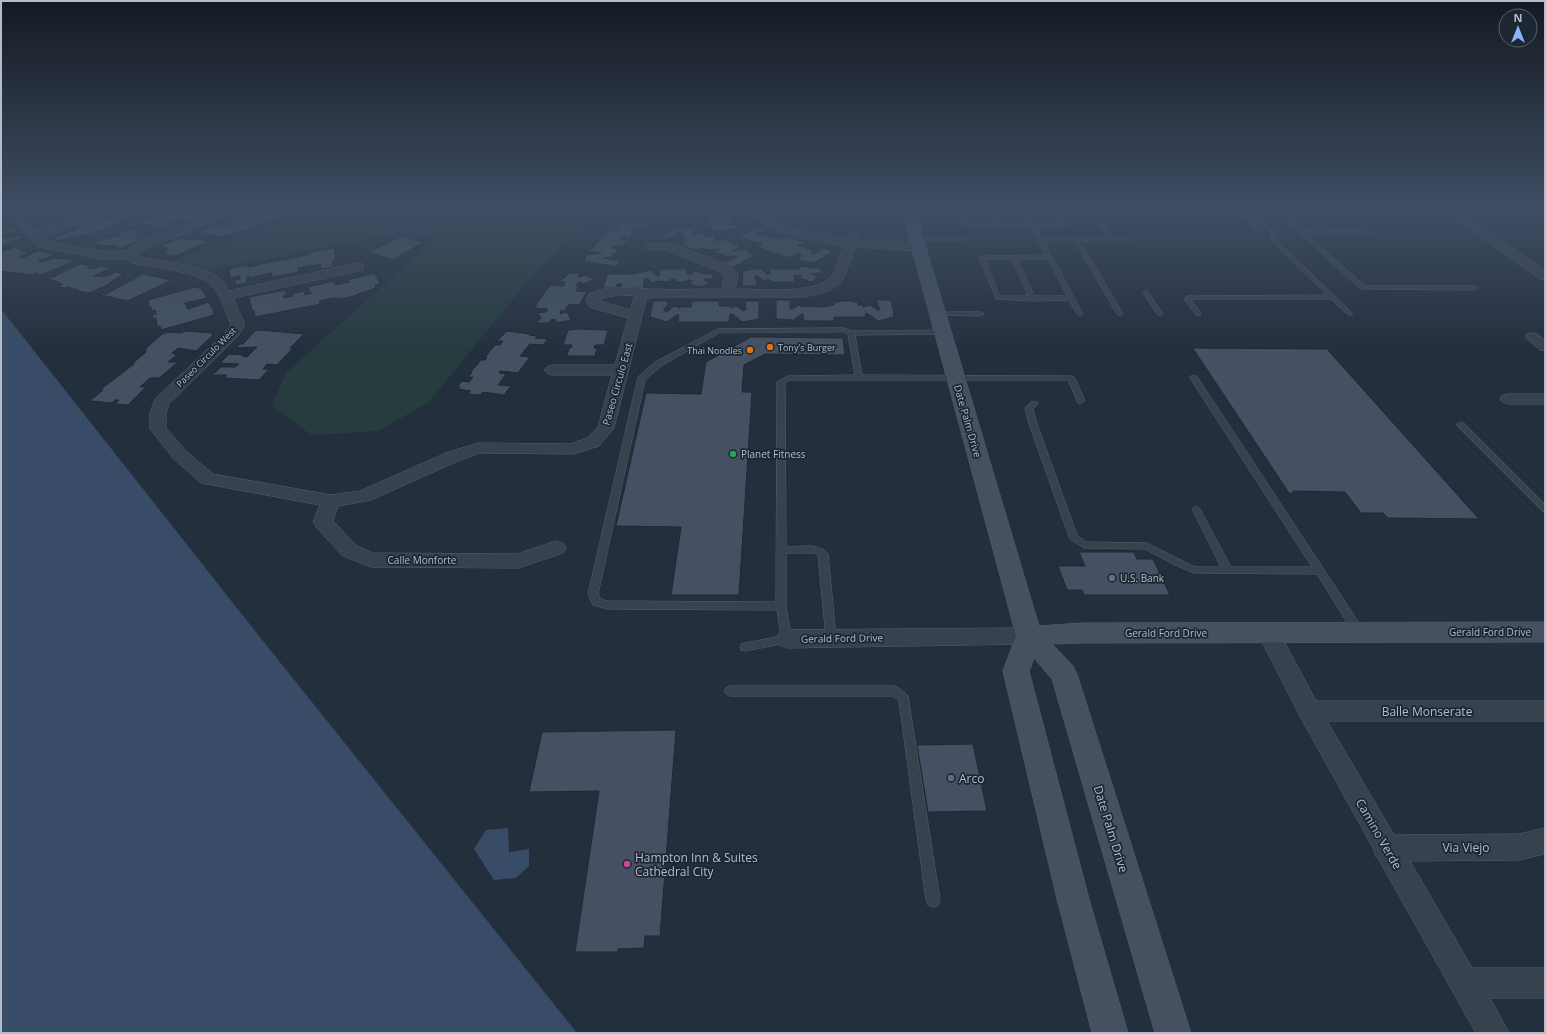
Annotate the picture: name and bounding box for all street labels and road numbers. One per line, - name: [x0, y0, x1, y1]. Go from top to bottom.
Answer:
- street label: Paseo Circulo West: [173, 324, 239, 390]
- street label: Paseo Circulo East: [599, 341, 636, 427]
- street label: Date Palm Drive: [951, 383, 985, 459]
- street label: Calle Monforte: [388, 553, 457, 567]
- street label: Gerald Ford Drive: [1449, 625, 1531, 639]
- street label: Gerald Ford Drive: [1125, 626, 1207, 640]
- street label: Gerald Ford Drive: [801, 630, 884, 646]
- street label: Balle Monserate: [1382, 703, 1473, 720]
- street label: Date Palm Drive: [1090, 783, 1132, 875]
- street label: Camino Verde: [1352, 796, 1406, 873]
- street label: Via Viejo: [1442, 839, 1490, 856]

